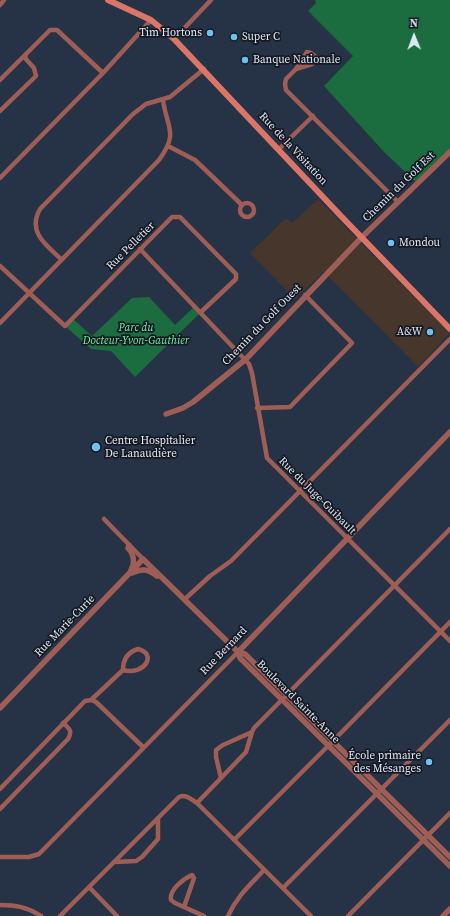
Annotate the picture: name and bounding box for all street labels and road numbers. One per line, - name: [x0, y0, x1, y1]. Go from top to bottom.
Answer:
- street label: Rue de la Visitation: [256, 110, 330, 188]
- street label: Chemin du Golf Est: [360, 149, 438, 225]
- street label: Rue Pelletier: [104, 219, 158, 273]
- street label: Chemin du Golf Ouest: [220, 282, 304, 368]
- street label: Rue du Juge-Guibault: [276, 455, 358, 537]
- street label: Rue Marie-Curie: [32, 592, 98, 660]
- street label: Rue Bernard: [198, 624, 250, 678]
- street label: Boulevard Sainte-Anne: [254, 658, 342, 746]

